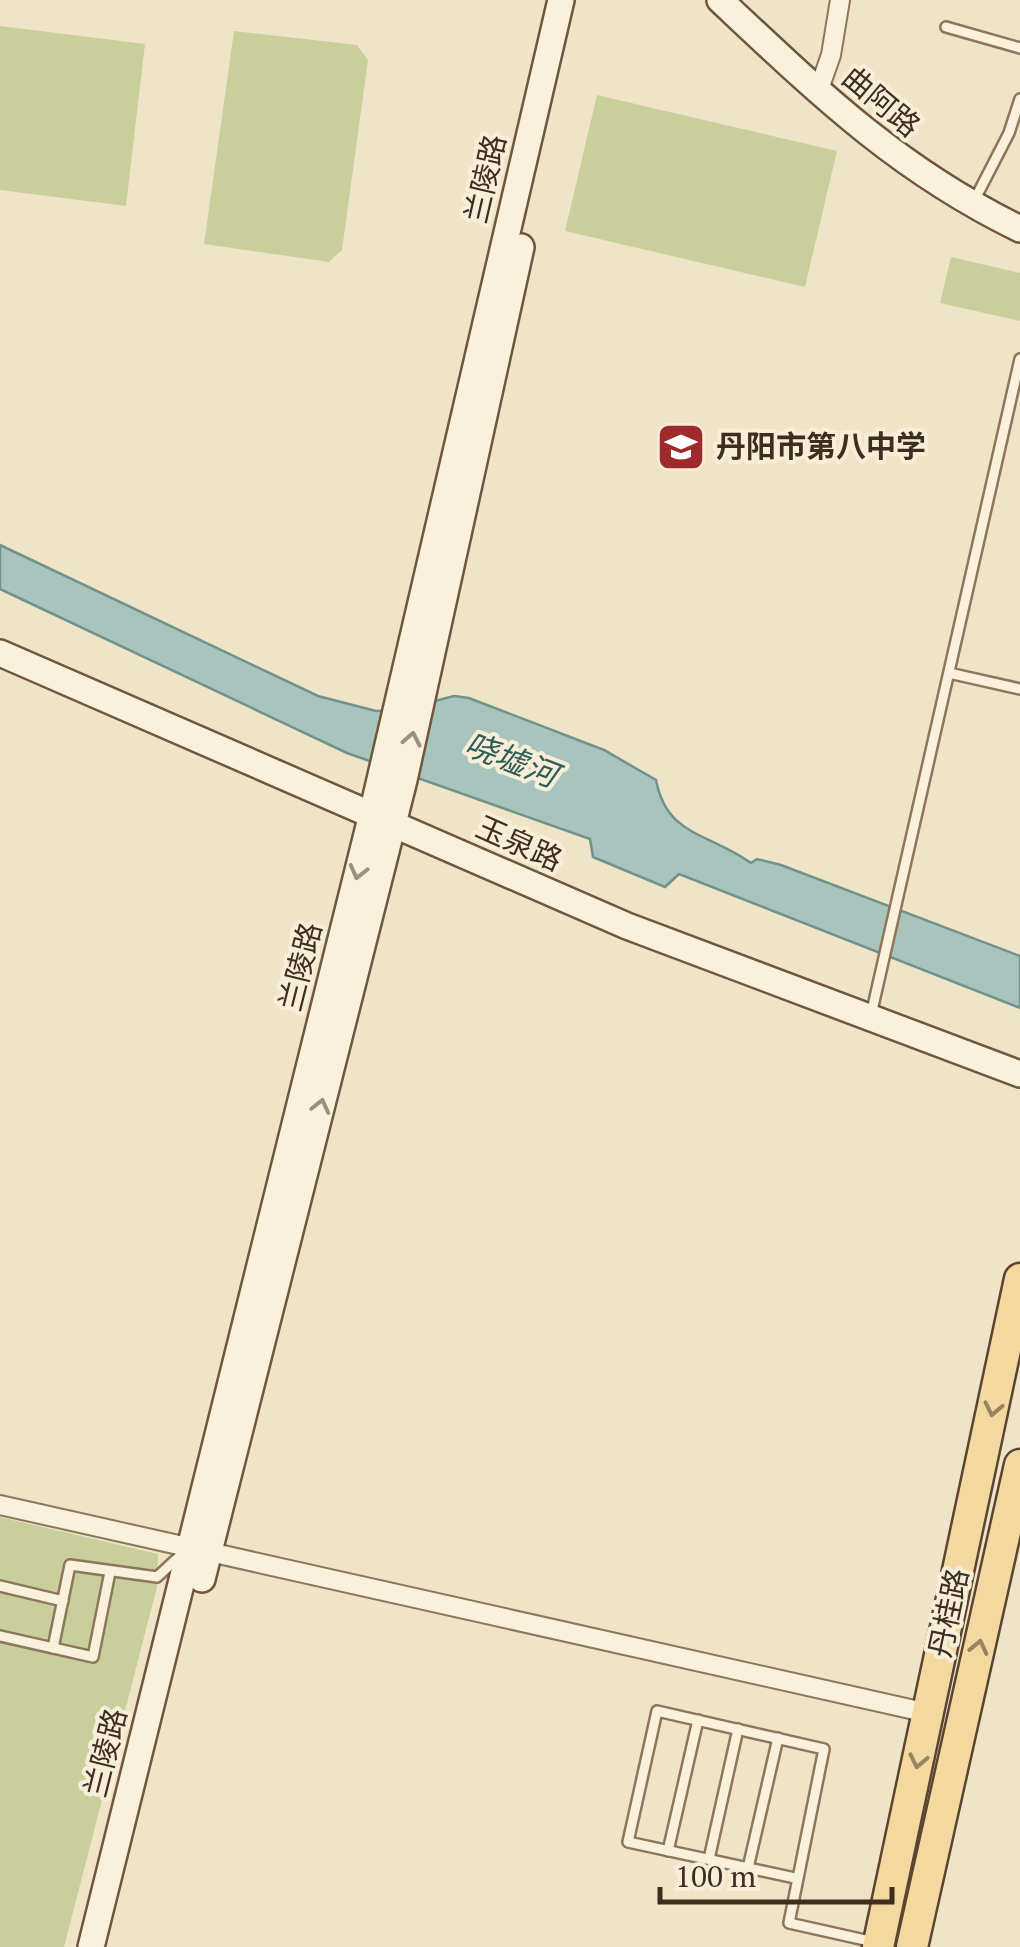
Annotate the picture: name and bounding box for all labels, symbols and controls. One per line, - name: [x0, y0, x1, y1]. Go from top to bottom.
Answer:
- street label: 曲阿路: [834, 57, 929, 145]
- street label: 兰陵路: [455, 130, 515, 227]
- school or university icon: 丹阳市第八中学: [655, 421, 707, 473]
- place label: 丹阳市第八中学: [716, 426, 926, 466]
- water label: 哓墟河: [459, 722, 569, 798]
- one-way arrow: [401, 731, 422, 748]
- street label: 玉泉路: [470, 807, 569, 880]
- one-way arrow: [348, 863, 369, 880]
- street label: 兰陵路: [270, 918, 330, 1015]
- one-way arrow: [310, 1098, 331, 1115]
- one-way arrow: [983, 1400, 1004, 1417]
- street label: 丹桂路: [919, 1565, 977, 1661]
- one-way arrow: [967, 1639, 988, 1656]
- street label: 兰陵路: [75, 1704, 135, 1801]
- one-way arrow: [909, 1752, 930, 1769]
- scale bar: [660, 1842, 892, 1904]
- text: 100 m: [675, 1856, 756, 1896]

